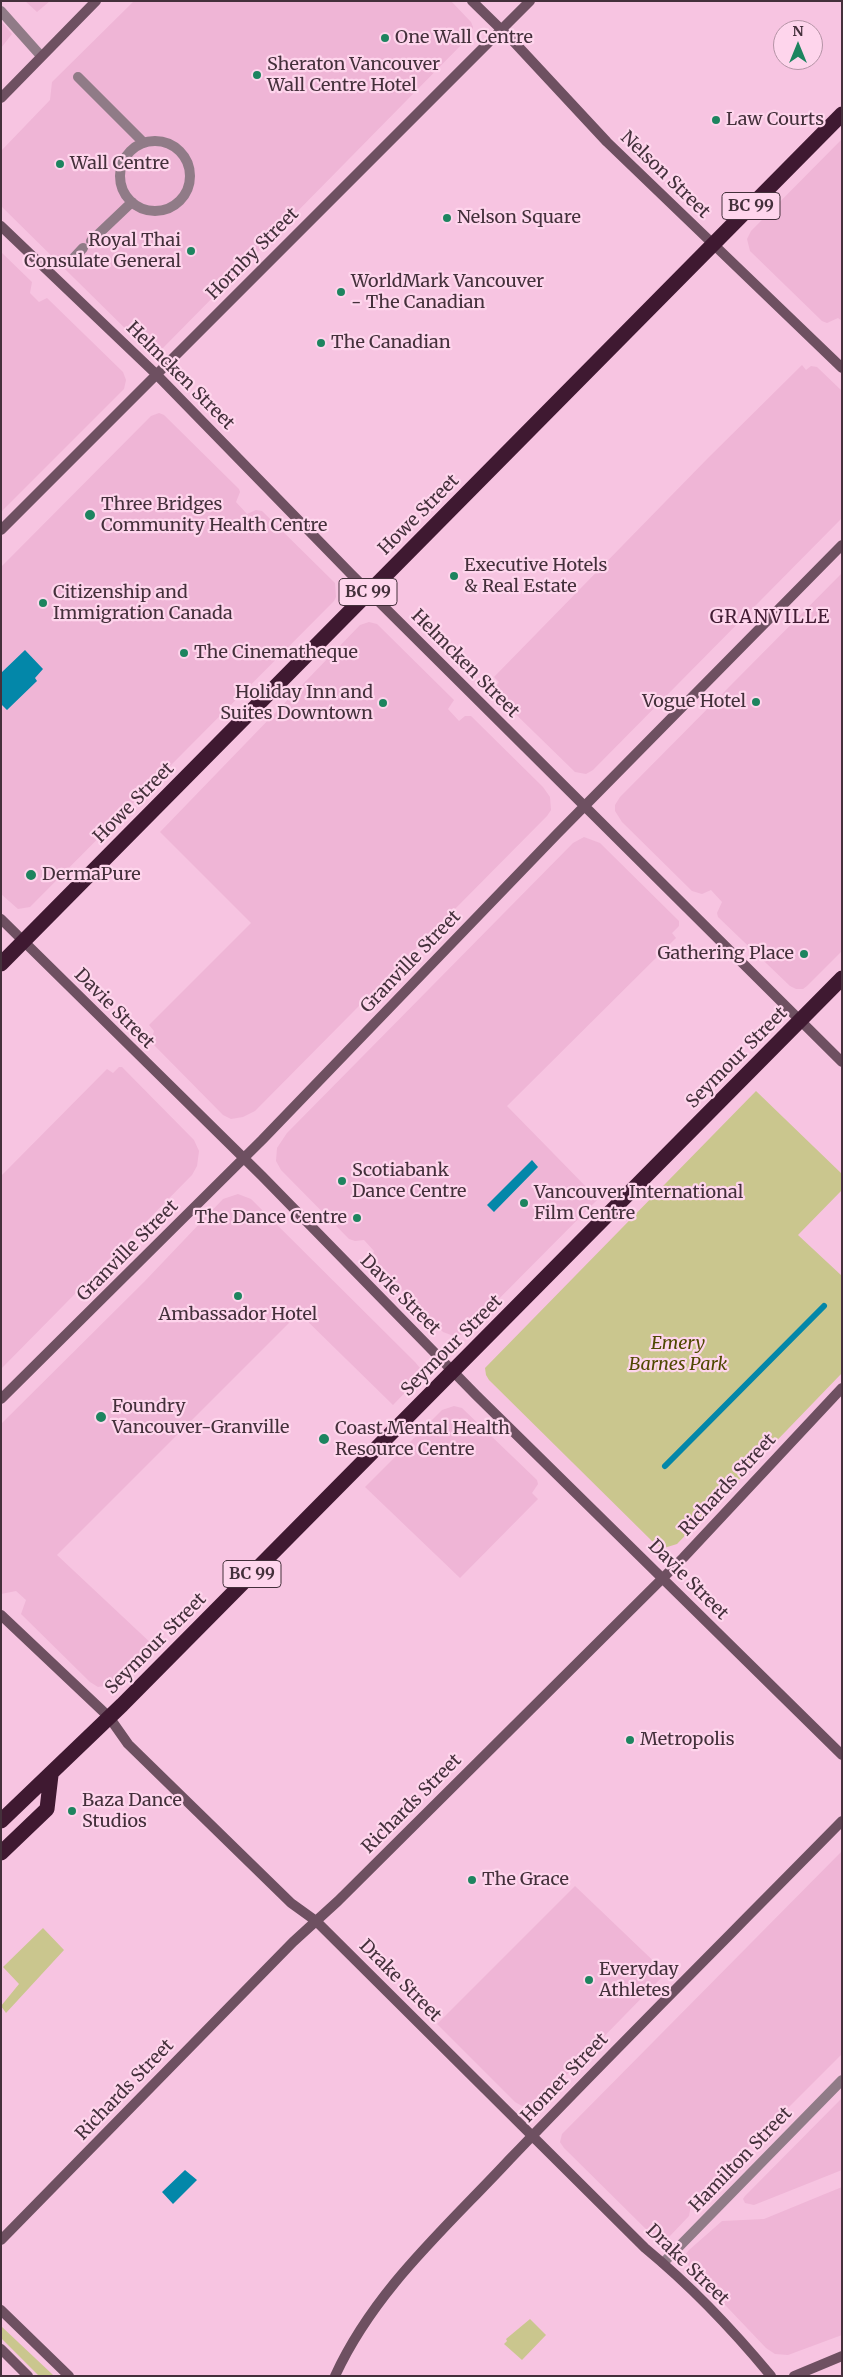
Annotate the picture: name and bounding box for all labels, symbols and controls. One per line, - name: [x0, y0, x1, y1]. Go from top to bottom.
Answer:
- north arrow: [773, 20, 823, 70]
- text: N: [792, 22, 804, 40]
- place label: One Wall Centre: [395, 27, 533, 49]
- marker: One Wall Centre: [379, 32, 391, 44]
- place label: Sheraton Vancouver Wall Centre Hotel: [267, 54, 440, 96]
- marker: Sheraton Vancouver Wall Centre Hotel: [251, 69, 263, 81]
- place label: Law Courts: [726, 109, 824, 131]
- marker: Law Courts: [710, 114, 722, 126]
- street label: Nelson Street: [616, 127, 714, 223]
- place label: Wall Centre: [70, 153, 169, 175]
- marker: Wall Centre: [54, 158, 66, 170]
- road number: BC 99: [722, 192, 780, 220]
- street label: Hornby Street: [202, 203, 304, 305]
- place label: Nelson Square: [457, 207, 581, 229]
- marker: Nelson Square: [441, 212, 453, 224]
- place label: Royal Thai Consulate General: [24, 230, 181, 272]
- marker: Royal Thai Consulate General: [185, 245, 197, 257]
- place label: WorldMark Vancouver - The Canadian: [351, 271, 544, 314]
- marker: WorldMark Vancouver - The Canadian: [335, 286, 347, 298]
- street label: Helmcken Street: [121, 317, 239, 435]
- place label: The Canadian: [331, 332, 451, 354]
- marker: The Canadian: [315, 337, 327, 349]
- street label: Howe Street: [374, 470, 464, 560]
- place label: Three Bridges Community Health Centre: [101, 494, 327, 536]
- marker: Three Bridges Community Health Centre: [83, 508, 97, 522]
- place label: Executive Hotels & Real Estate: [464, 555, 607, 598]
- marker: Executive Hotels & Real Estate: [448, 570, 460, 582]
- road number: BC 99: [339, 578, 397, 606]
- place label: Citizenship and Immigration Canada: [53, 582, 233, 624]
- marker: Citizenship and Immigration Canada: [37, 597, 49, 609]
- street label: Helmcken Street: [406, 605, 524, 723]
- district label: GRANVILLE: [709, 607, 831, 629]
- place label: The Cinematheque: [194, 642, 358, 664]
- marker: The Cinematheque: [178, 647, 190, 659]
- place label: Holiday Inn and Suites Downtown: [220, 682, 373, 724]
- place label: Vogue Hotel: [642, 691, 746, 713]
- marker: Vogue Hotel: [750, 696, 762, 708]
- marker: Holiday Inn and Suites Downtown: [377, 697, 389, 709]
- street label: Howe Street: [89, 758, 179, 848]
- place label: DermaPure: [42, 864, 141, 886]
- marker: DermaPure: [24, 868, 38, 882]
- street label: Granville Street: [357, 906, 465, 1018]
- place label: Gathering Place: [657, 943, 794, 965]
- marker: Gathering Place: [798, 948, 810, 960]
- street label: Davie Street: [70, 965, 158, 1053]
- street label: Seymour Street: [682, 1003, 792, 1113]
- place label: Scotiabank Dance Centre: [352, 1160, 466, 1202]
- marker: Scotiabank Dance Centre: [336, 1175, 348, 1187]
- place label: Vancouver International Film Centre: [534, 1182, 743, 1224]
- street label: Granville Street: [73, 1196, 183, 1306]
- marker: Vancouver International Film Centre: [518, 1197, 530, 1209]
- place label: The Dance Centre: [194, 1207, 347, 1229]
- marker: The Dance Centre: [351, 1212, 363, 1224]
- street label: Davie Street: [356, 1251, 444, 1339]
- marker: Ambassador Hotel: [232, 1290, 244, 1302]
- street label: Seymour Street: [397, 1291, 507, 1401]
- place label: Ambassador Hotel: [159, 1304, 317, 1326]
- park label: Emery Barnes Park: [629, 1333, 727, 1376]
- place label: Foundry Vancouver-Granville: [112, 1396, 289, 1438]
- marker: Foundry Vancouver-Granville: [94, 1410, 108, 1424]
- place label: Coast Mental Health Resource Centre: [335, 1418, 510, 1460]
- street label: Richards Street: [675, 1429, 781, 1541]
- marker: Coast Mental Health Resource Centre: [317, 1432, 331, 1446]
- street label: Davie Street: [644, 1536, 732, 1624]
- road number: BC 99: [223, 1560, 281, 1588]
- street label: Seymour Street: [101, 1589, 211, 1699]
- place label: Metropolis: [640, 1729, 734, 1751]
- marker: Metropolis: [624, 1734, 636, 1746]
- street label: Richards Street: [358, 1750, 466, 1858]
- place label: Baza Dance Studios: [82, 1790, 182, 1832]
- marker: Baza Dance Studios: [66, 1805, 78, 1817]
- place label: The Grace: [482, 1869, 569, 1891]
- marker: The Grace: [466, 1874, 478, 1886]
- street label: Drake Street: [354, 1935, 446, 2027]
- place label: Everyday Athletes: [599, 1959, 679, 2002]
- marker: Everyday Athletes: [583, 1974, 595, 1986]
- street label: Homer Street: [517, 2029, 613, 2127]
- street label: Richards Street: [71, 2035, 179, 2145]
- street label: Hamilton Street: [685, 2103, 797, 2217]
- street label: Drake Street: [641, 2220, 733, 2310]

